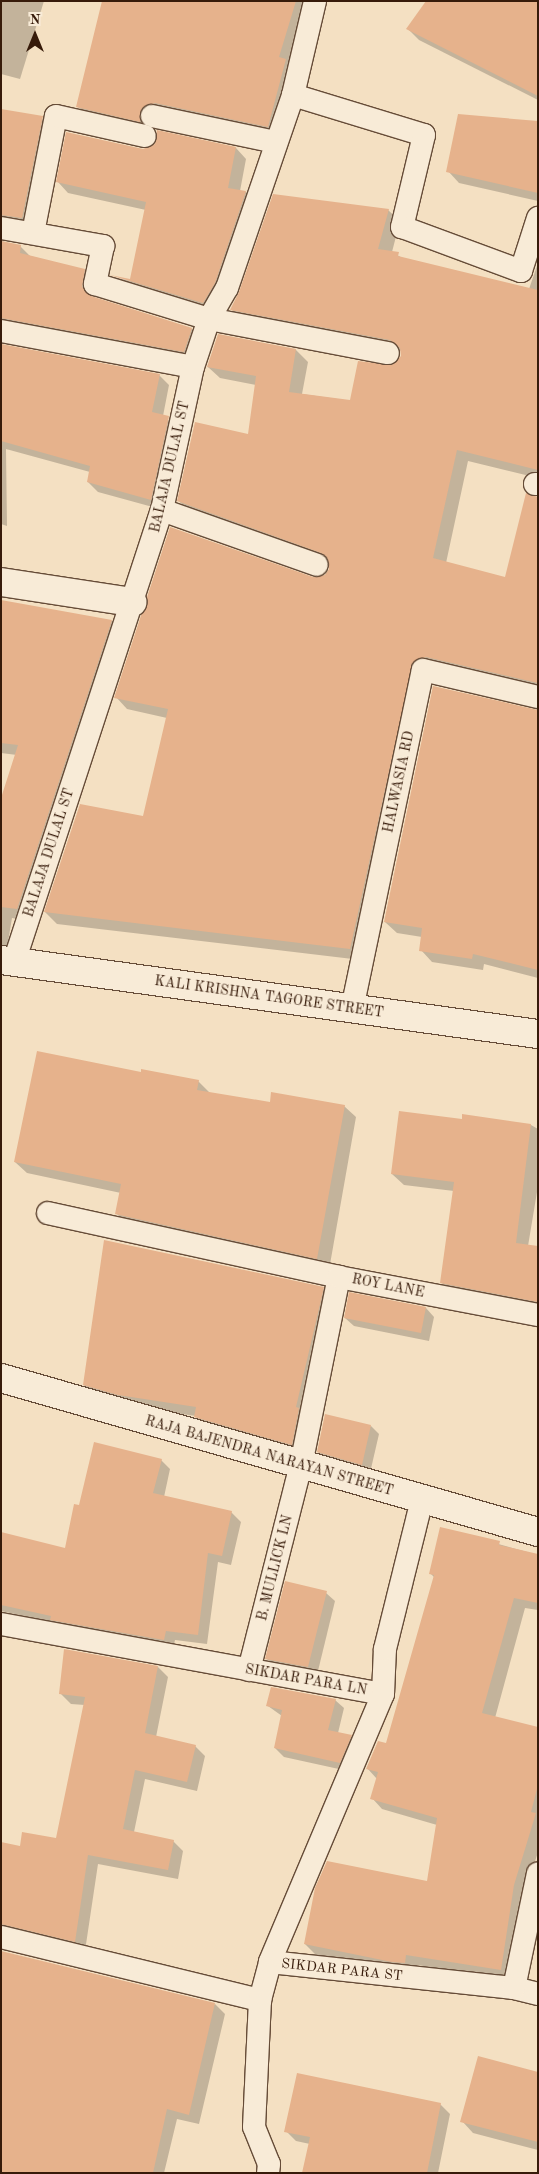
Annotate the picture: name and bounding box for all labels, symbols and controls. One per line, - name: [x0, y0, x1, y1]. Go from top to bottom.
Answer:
- north arrow: [10, 10, 60, 60]
- text: N: [30, 13, 40, 27]
- street label: BALAJA DULAL ST: [147, 400, 193, 534]
- street label: HALWASIA RD: [380, 730, 418, 834]
- street label: BALAJA DULAL ST: [20, 786, 78, 920]
- street label: KALI KRISHNA TAGORE STREET: [153, 973, 385, 1021]
- street label: ROY LANE: [350, 1271, 426, 1301]
- street label: RAJA BAJENDRA NARAYAN STREET: [143, 1412, 395, 1500]
- street label: B. MULLICK LN: [254, 1513, 296, 1623]
- street label: SIKDAR PARA LN: [244, 1661, 368, 1699]
- street label: SIKDAR PARA ST: [280, 1955, 404, 1985]

